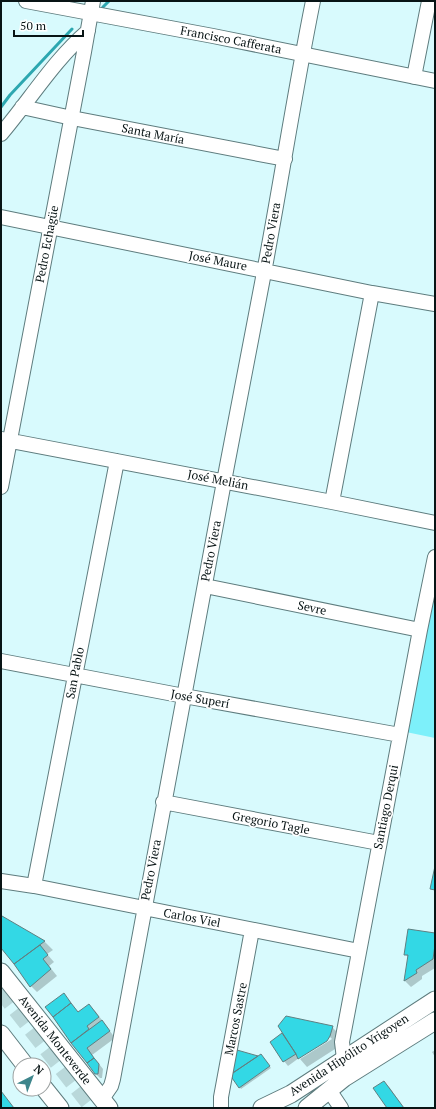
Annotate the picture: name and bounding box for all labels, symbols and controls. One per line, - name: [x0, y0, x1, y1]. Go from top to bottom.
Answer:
- scale bar: [14, 12, 83, 38]
- text: 50 m: [20, 18, 47, 33]
- street label: Francisco Cafferata: [179, 22, 283, 57]
- street label: Santa María: [120, 120, 186, 147]
- street label: Pedro Viera: [258, 201, 283, 265]
- street label: Pedro Echagüe: [32, 204, 61, 284]
- street label: José Maure: [188, 248, 248, 273]
- street label: José Melián: [186, 466, 250, 493]
- street label: Pedro Viera: [197, 519, 224, 583]
- street label: Sevre: [296, 597, 328, 618]
- street label: San Pablo: [62, 645, 87, 700]
- street label: José Superí: [170, 686, 231, 711]
- street label: Santiago Derqui: [370, 763, 401, 850]
- street label: Gregorio Tagle: [231, 808, 311, 837]
- street label: Pedro Viera: [137, 838, 164, 902]
- street label: Carlos Viel: [162, 905, 222, 930]
- street label: Marcos Sastre: [221, 981, 250, 1057]
- street label: Avenida Monteverde: [16, 992, 95, 1087]
- street label: Avenida Hipólito Yrigoyen: [286, 1010, 411, 1099]
- north arrow: [12, 1057, 52, 1097]
- text: N: [31, 1062, 47, 1078]

